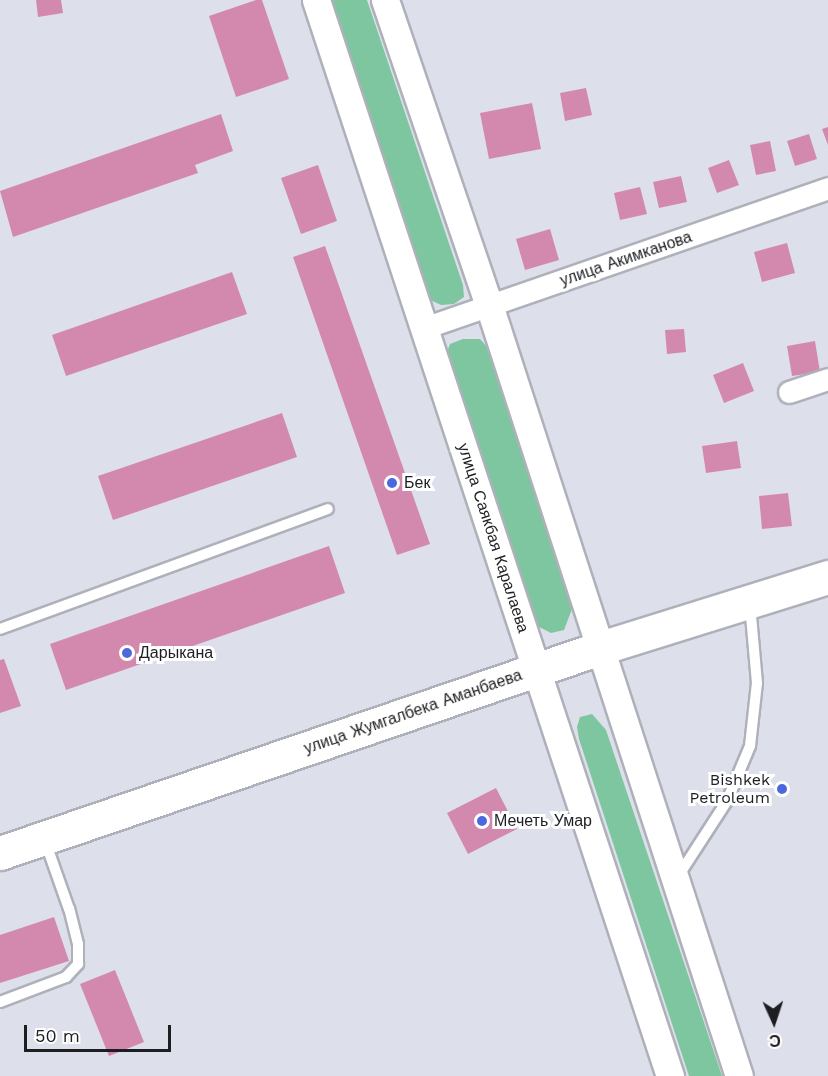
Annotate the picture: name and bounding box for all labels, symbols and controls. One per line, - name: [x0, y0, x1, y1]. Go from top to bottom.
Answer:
- street label: улица Акимканова: [558, 227, 694, 291]
- street label: улица Саякбая Каралаева: [453, 441, 533, 635]
- place label: Бек: [404, 473, 430, 493]
- marker: Бек: [385, 476, 399, 490]
- place label: Дарыкана: [139, 643, 213, 663]
- marker: Дарыкана: [120, 646, 134, 660]
- street label: улица Жумгалбека Аманбаева: [301, 666, 525, 758]
- place label: Bishkek Petroleum: [690, 770, 770, 808]
- marker: Bishkek Petroleum: [775, 782, 789, 796]
- place label: Мечеть Умар: [494, 811, 592, 831]
- marker: Мечеть Умар: [475, 814, 489, 828]
- north arrow: [744, 992, 804, 1052]
- scale bar: [27, 1013, 174, 1051]
- text: 50 m: [35, 1025, 80, 1046]
- text: С: [769, 1031, 781, 1050]

